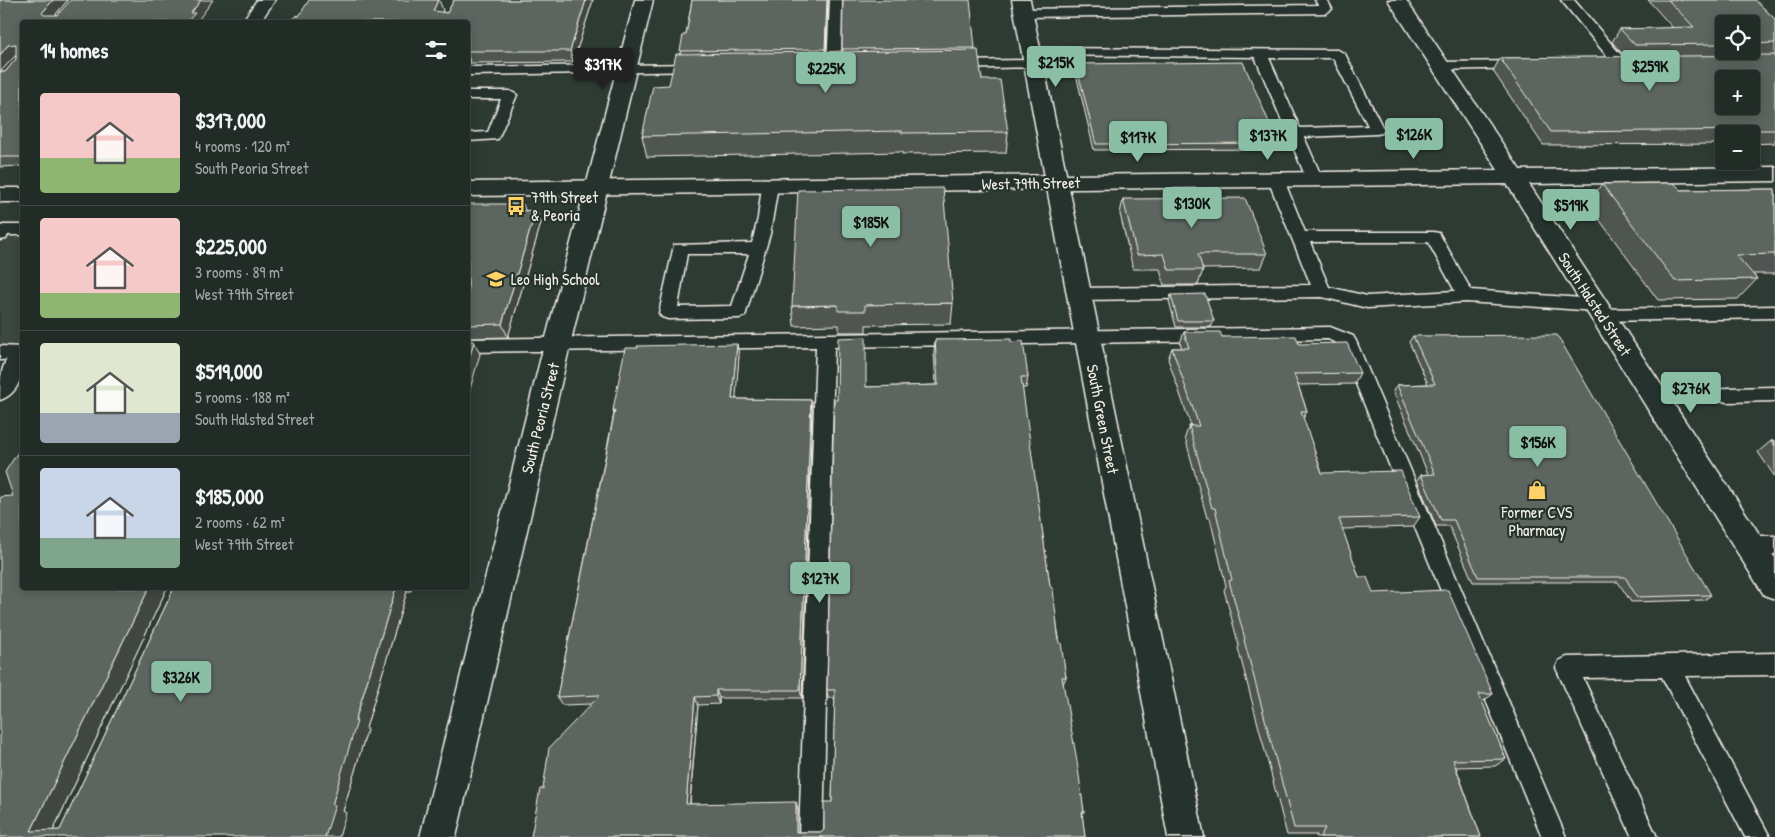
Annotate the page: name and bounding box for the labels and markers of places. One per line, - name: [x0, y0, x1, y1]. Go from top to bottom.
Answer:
- pin: $215K: [1021, 46, 1091, 88]
- pin: $317K: [568, 48, 638, 90]
- pin: $259K: [1615, 49, 1685, 92]
- pin: $225K: [791, 52, 861, 94]
- pin: $126K: [1379, 118, 1449, 160]
- pin: $137K: [1233, 119, 1303, 161]
- pin: $117K: [1103, 120, 1173, 163]
- place label: 79th Street & Peoria: [531, 186, 598, 226]
- pin: $130K: [1157, 186, 1227, 229]
- pin: $519K: [1536, 188, 1606, 231]
- bus stop icon: 79th Street & Peoria: [505, 195, 527, 217]
- pin: $185K: [836, 206, 906, 248]
- school or university icon: Leo High School: [485, 268, 507, 290]
- place label: Leo High School: [511, 268, 600, 290]
- pin: $276K: [1656, 372, 1726, 414]
- pin: $156K: [1503, 426, 1573, 468]
- shop icon: Former CVS Pharmacy: [1526, 479, 1548, 501]
- place label: Former CVS Pharmacy: [1501, 501, 1573, 541]
- pin: $127K: [785, 562, 855, 604]
- pin: $326K: [146, 660, 216, 703]

